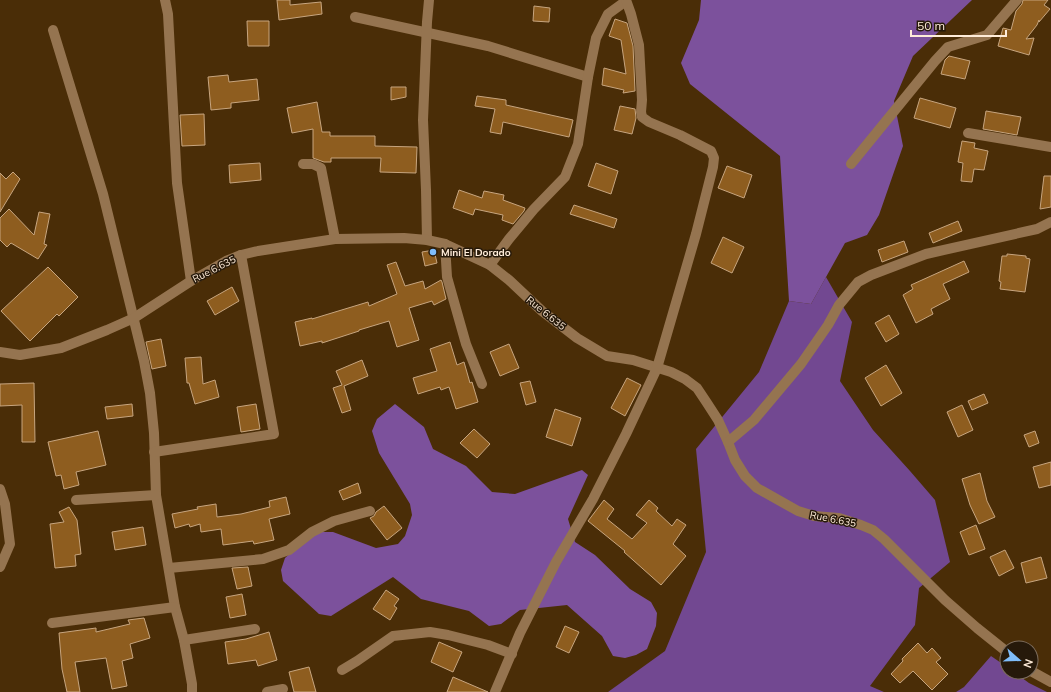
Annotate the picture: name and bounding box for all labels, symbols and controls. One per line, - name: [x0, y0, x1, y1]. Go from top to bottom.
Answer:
- scale bar: [911, 12, 1006, 38]
- text: 50 m: [917, 18, 945, 33]
- place label: Mini El Dorado: [441, 246, 511, 259]
- marker: Mini El Dorado: [428, 247, 438, 257]
- street label: Rue 6.635: [190, 253, 238, 285]
- street label: Rue 6.635: [524, 293, 568, 333]
- street label: Rue 6.635: [809, 508, 857, 530]
- north arrow: [999, 640, 1039, 680]
- text: N: [1020, 657, 1036, 670]

